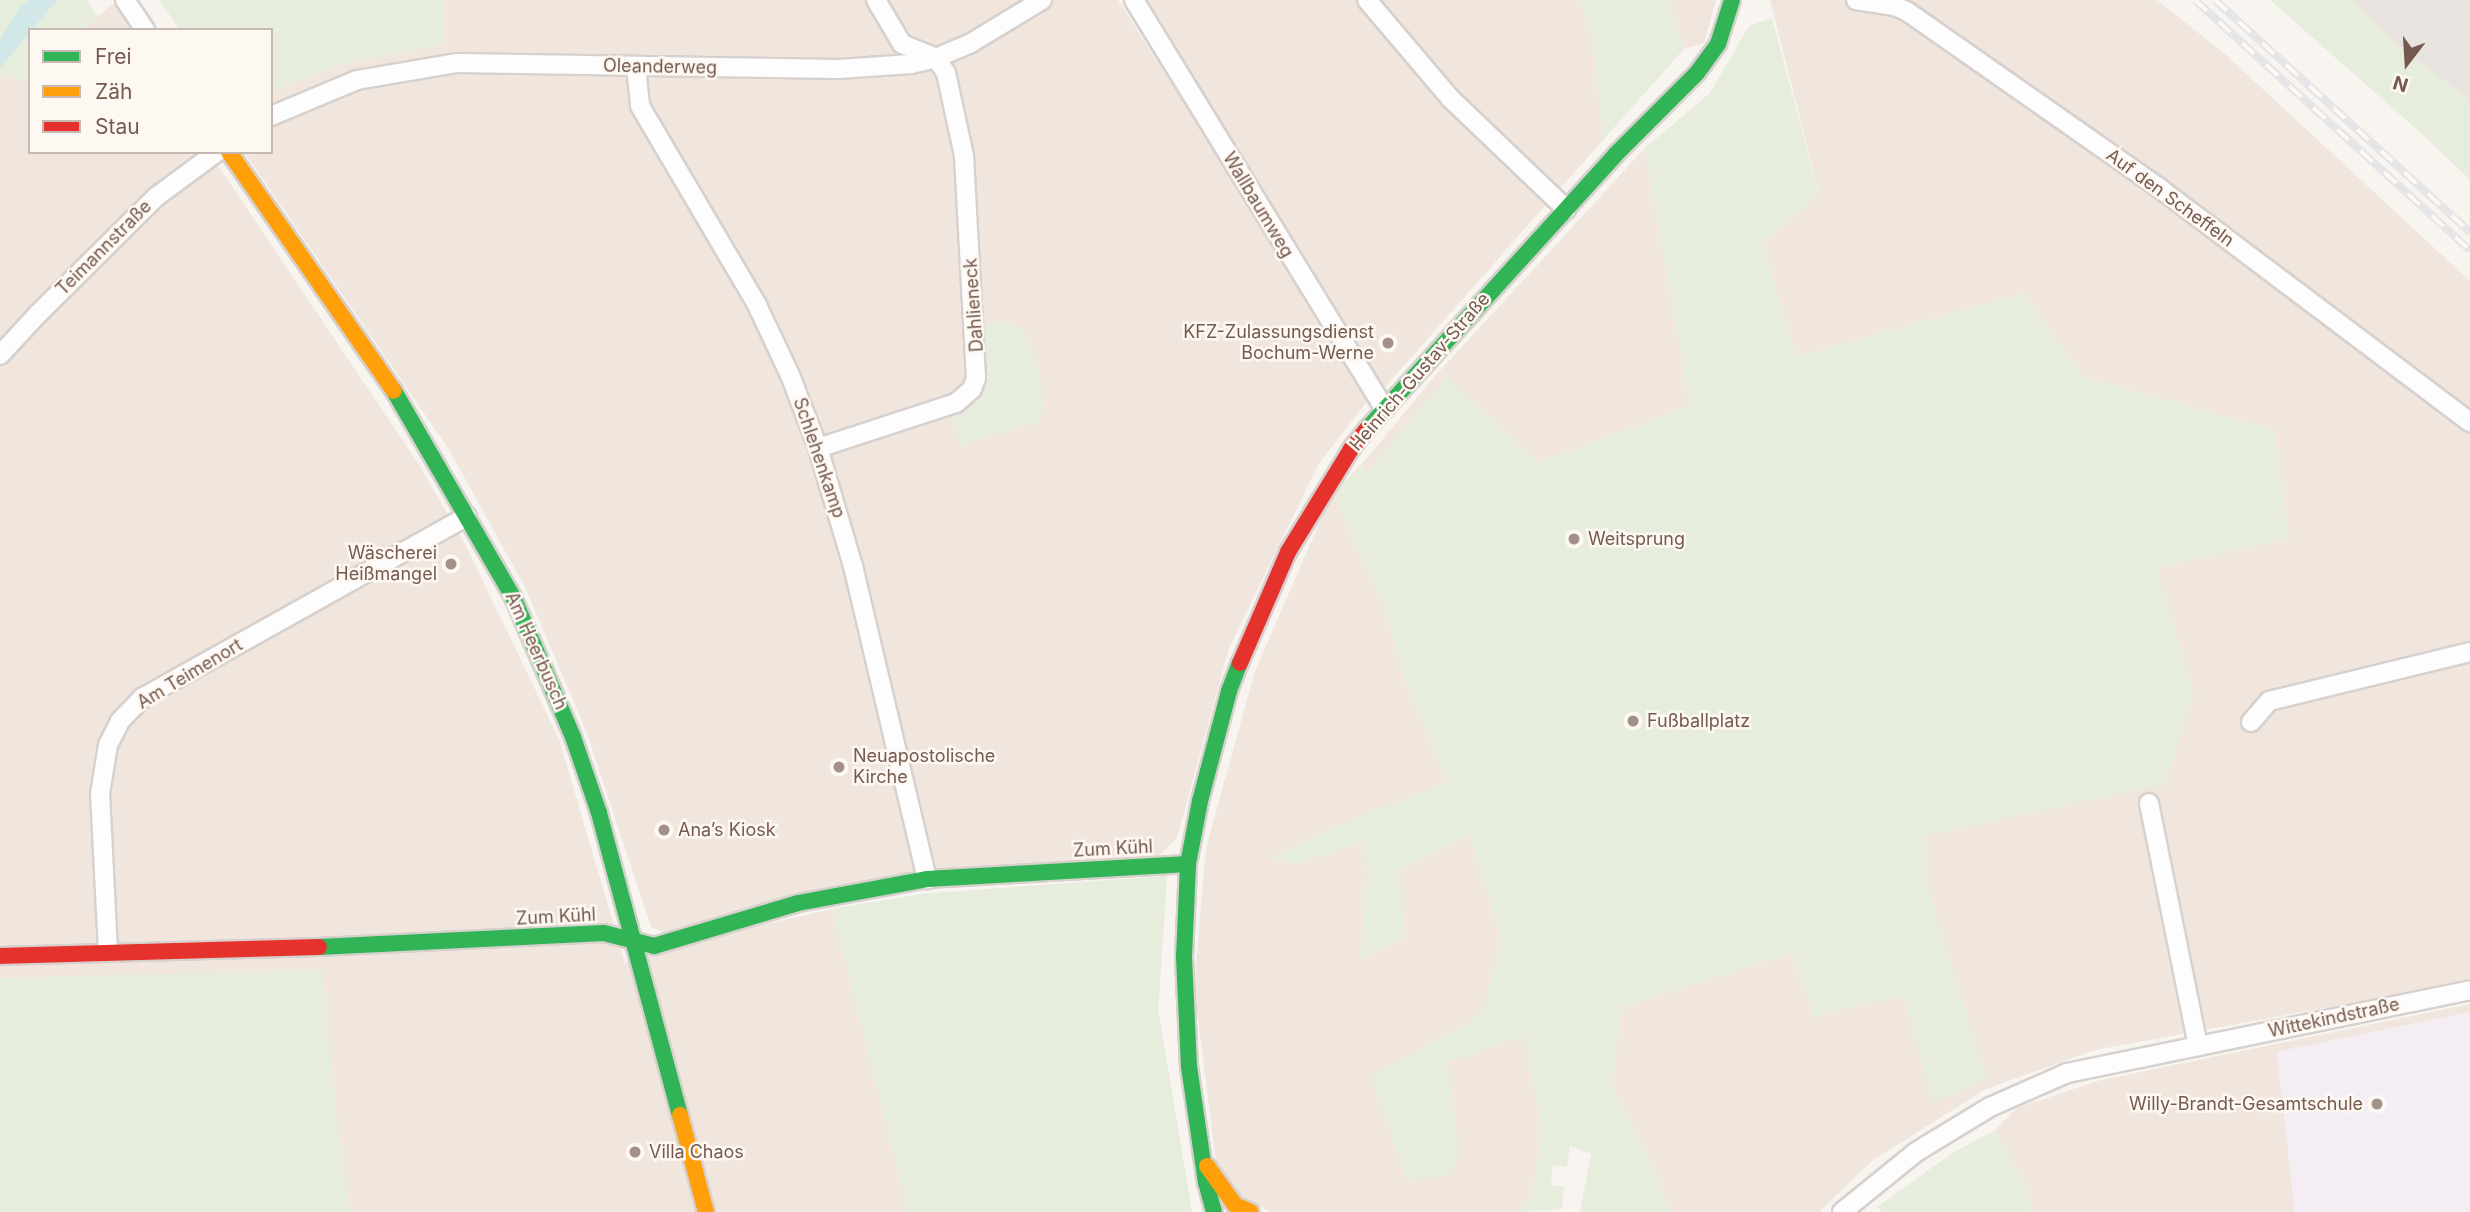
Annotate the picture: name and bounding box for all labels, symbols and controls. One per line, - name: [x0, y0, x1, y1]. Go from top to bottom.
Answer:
- legend: [28, 28, 273, 154]
- north arrow: [2372, 28, 2442, 98]
- text: Frei: [95, 44, 132, 69]
- street label: Oleanderweg: [603, 55, 717, 79]
- text: N: [2390, 70, 2411, 97]
- text: Zäh: [95, 79, 132, 104]
- text: Stau: [95, 114, 140, 139]
- street label: Auf den Scheffeln: [2102, 144, 2238, 252]
- street label: Wallbaumweg: [1218, 148, 1298, 262]
- street label: Teimannstraße: [52, 196, 156, 300]
- street label: Dahlieneck: [960, 257, 988, 353]
- street label: Heinrich-Gustav-Straße: [1345, 289, 1495, 455]
- place label: KFZ-Zulassungsdienst Bochum-Werne: [1183, 322, 1374, 364]
- marker: KFZ-Zulassungsdienst Bochum-Werne: [1380, 335, 1396, 351]
- street label: Schlehenkamp: [788, 395, 850, 521]
- place label: Weitsprung: [1588, 528, 1685, 550]
- marker: Weitsprung: [1566, 531, 1582, 547]
- place label: Wäscherei Heißmangel: [335, 543, 437, 586]
- marker: Wäscherei Heißmangel: [443, 556, 459, 572]
- street label: Am Heerbusch: [500, 589, 572, 713]
- street label: Am Teimenort: [133, 634, 247, 714]
- place label: Fußballplatz: [1647, 710, 1750, 732]
- marker: Fußballplatz: [1625, 713, 1641, 729]
- place label: Neuapostolische Kirche: [853, 746, 995, 788]
- marker: Neuapostolische Kirche: [831, 759, 847, 775]
- place label: Anaʼs Kiosk: [678, 819, 776, 841]
- marker: Anaʼs Kiosk: [656, 822, 672, 838]
- street label: Zum Kühl: [1073, 836, 1153, 862]
- street label: Zum Kühl: [516, 904, 596, 930]
- street label: Wittekindstraße: [2266, 994, 2402, 1042]
- place label: Willy-Brandt-Gesamtschule: [2129, 1093, 2363, 1115]
- marker: Willy-Brandt-Gesamtschule: [2369, 1096, 2385, 1112]
- place label: Villa Chaos: [649, 1141, 744, 1163]
- marker: Villa Chaos: [627, 1144, 643, 1160]

